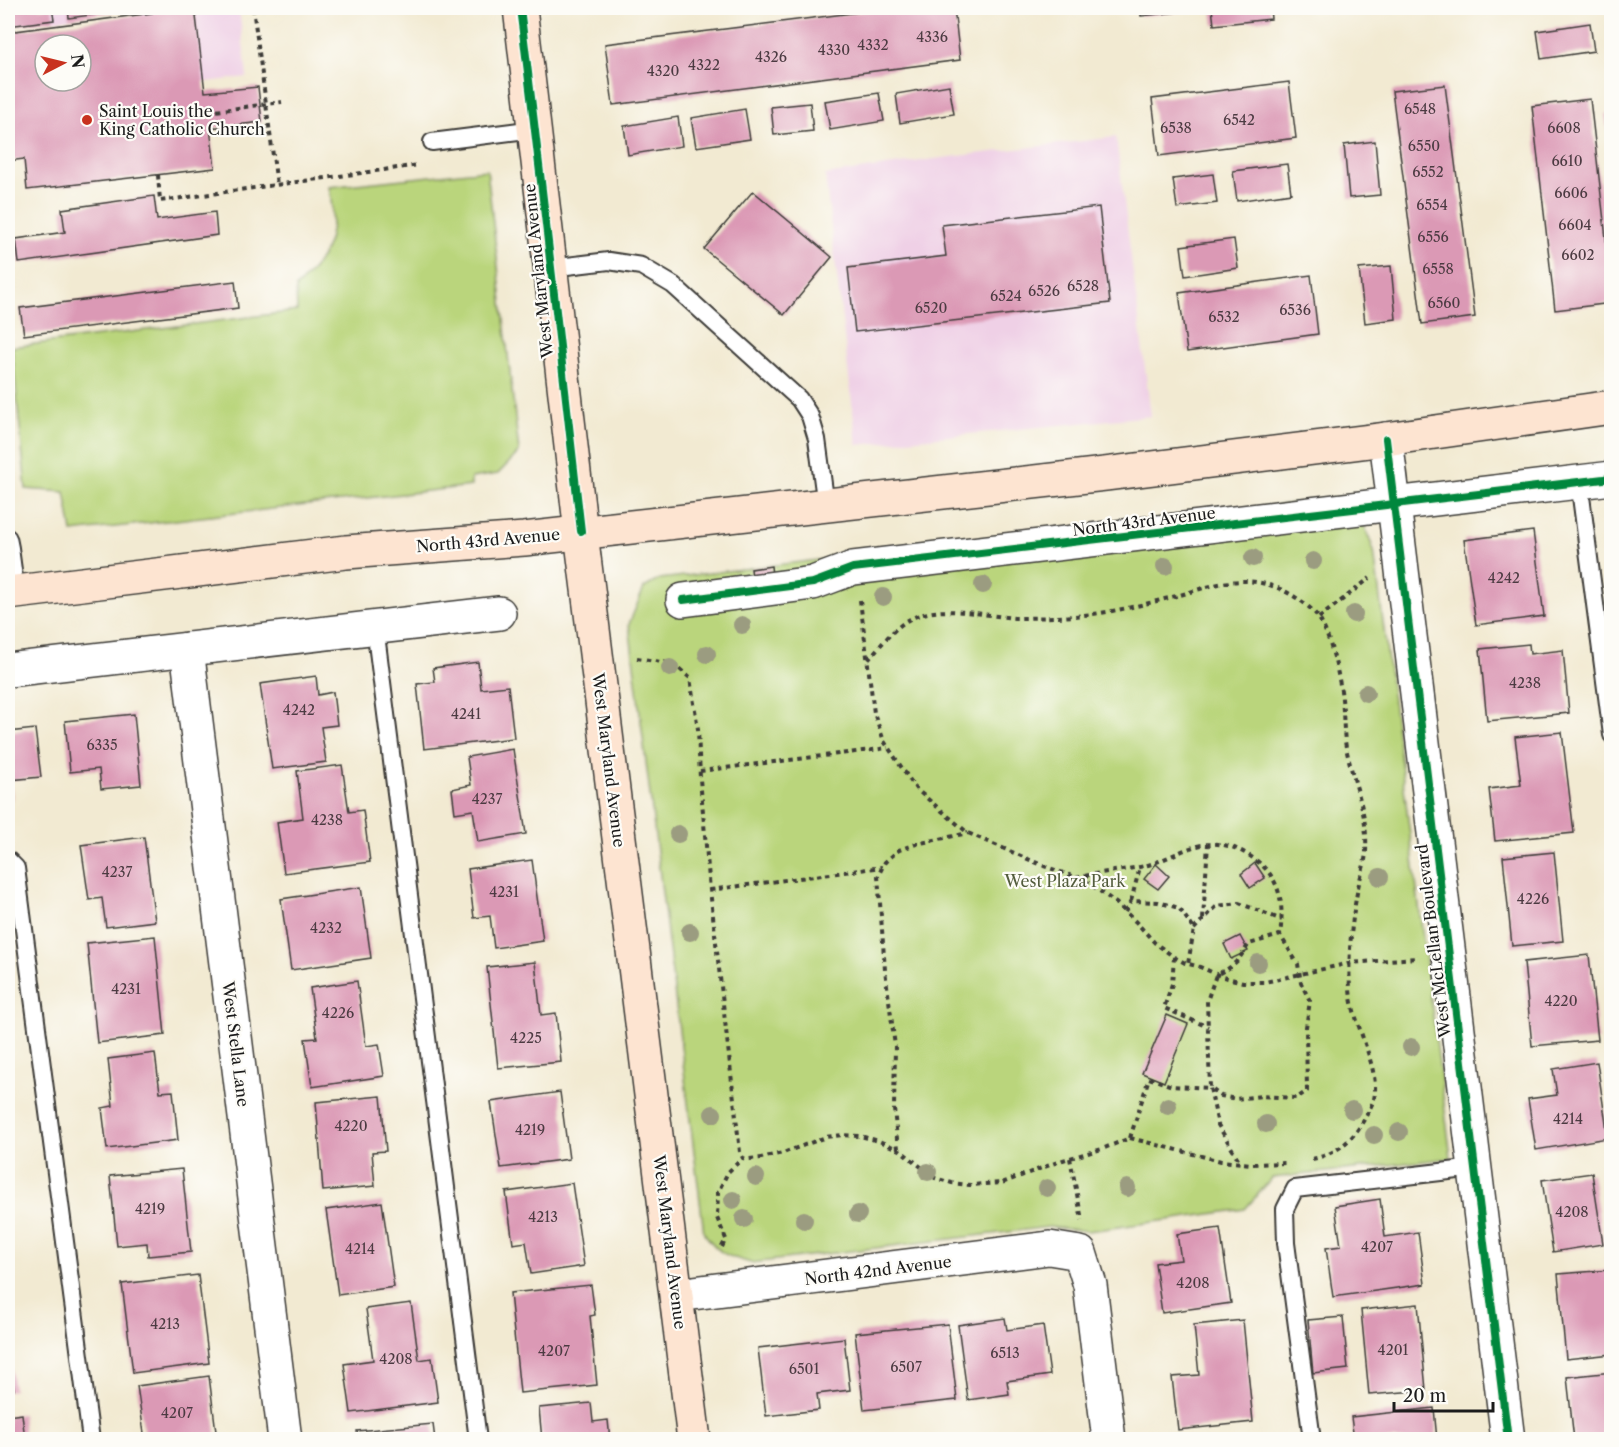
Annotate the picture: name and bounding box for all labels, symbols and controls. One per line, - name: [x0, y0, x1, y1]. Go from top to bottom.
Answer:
- house number: 4336: [916, 28, 948, 46]
- north arrow: [33, 33, 93, 93]
- house number: 4332: [857, 36, 889, 54]
- house number: 4330: [818, 41, 850, 59]
- house number: 4326: [755, 48, 787, 66]
- text: N: [67, 53, 89, 69]
- house number: 4322: [688, 56, 720, 74]
- house number: 4320: [647, 62, 679, 80]
- house number: 6548: [1404, 100, 1436, 118]
- place label: Saint Louis the King Catholic Church: [99, 101, 265, 139]
- house number: 6542: [1223, 111, 1255, 129]
- marker: Saint Louis the King Catholic Church: [80, 113, 94, 127]
- house number: 6538: [1160, 119, 1192, 137]
- house number: 6608: [1547, 119, 1581, 137]
- house number: 6550: [1408, 137, 1440, 155]
- house number: 6610: [1551, 152, 1583, 170]
- house number: 6552: [1412, 163, 1444, 181]
- street label: West Maryland Avenue: [519, 183, 557, 360]
- house number: 6606: [1554, 184, 1588, 202]
- house number: 6554: [1416, 196, 1448, 214]
- house number: 6604: [1558, 216, 1592, 234]
- house number: 6556: [1417, 228, 1449, 246]
- house number: 6602: [1561, 246, 1595, 264]
- house number: 6558: [1422, 260, 1454, 278]
- house number: 6528: [1067, 277, 1099, 295]
- house number: 6526: [1028, 282, 1060, 300]
- house number: 6524: [990, 287, 1022, 305]
- house number: 6560: [1428, 294, 1461, 312]
- house number: 6520: [915, 299, 947, 317]
- house number: 6536: [1279, 301, 1311, 319]
- house number: 6532: [1208, 308, 1240, 326]
- street label: North 43rd Avenue: [1071, 502, 1217, 540]
- street label: North 43rd Avenue: [415, 524, 561, 556]
- house number: 4242: [1488, 569, 1520, 587]
- street label: West Maryland Avenue: [588, 671, 630, 848]
- house number: 4238: [1509, 674, 1541, 692]
- house number: 4242: [283, 701, 315, 719]
- house number: 4241: [451, 705, 481, 723]
- house number: 6335: [86, 736, 118, 754]
- house number: 4237: [472, 790, 502, 808]
- house number: 4238: [311, 811, 343, 829]
- street label: West McLellan Boulevard: [1411, 843, 1455, 1040]
- house number: 4237: [102, 863, 132, 881]
- park label: West Plaza Park: [1003, 871, 1126, 891]
- house number: 4231: [489, 883, 519, 901]
- house number: 4226: [1517, 890, 1549, 908]
- house number: 4232: [310, 919, 342, 937]
- street label: West Stella Lane: [218, 979, 254, 1108]
- house number: 4231: [111, 980, 141, 998]
- house number: 4220: [1544, 992, 1578, 1010]
- house number: 4226: [322, 1004, 354, 1022]
- house number: 4225: [510, 1029, 542, 1047]
- house number: 4214: [1553, 1110, 1583, 1128]
- house number: 4220: [334, 1117, 368, 1135]
- house number: 4219: [515, 1121, 545, 1139]
- street label: West Maryland Avenue: [649, 1153, 691, 1330]
- house number: 4219: [135, 1200, 165, 1218]
- house number: 4208: [1555, 1203, 1589, 1221]
- house number: 4213: [528, 1208, 558, 1226]
- house number: 4207: [1361, 1238, 1393, 1256]
- house number: 4214: [345, 1240, 375, 1258]
- street label: North 42nd Avenue: [803, 1251, 953, 1289]
- house number: 4208: [1176, 1274, 1210, 1292]
- house number: 4213: [150, 1315, 180, 1333]
- house number: 4201: [1378, 1341, 1409, 1359]
- house number: 4207: [538, 1342, 570, 1360]
- house number: 6513: [990, 1344, 1020, 1362]
- house number: 4208: [379, 1350, 413, 1368]
- house number: 6507: [890, 1358, 922, 1376]
- house number: 6501: [789, 1360, 819, 1378]
- scale bar: [1394, 1375, 1493, 1413]
- text: 20 m: [1403, 1385, 1447, 1407]
- house number: 4207: [161, 1404, 193, 1422]

